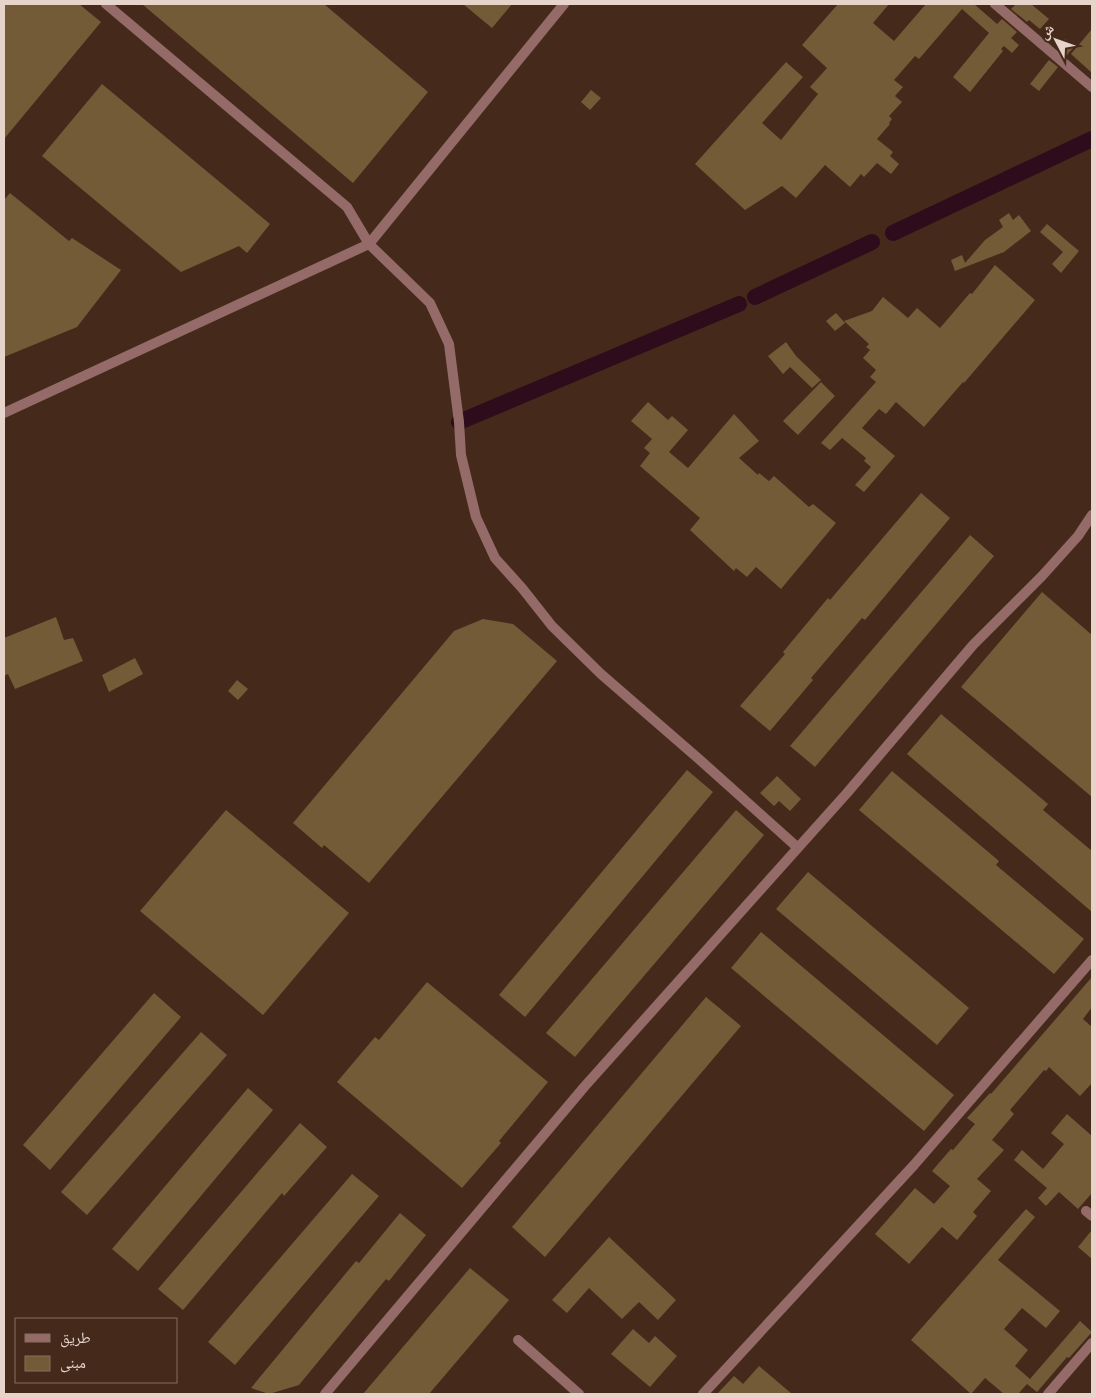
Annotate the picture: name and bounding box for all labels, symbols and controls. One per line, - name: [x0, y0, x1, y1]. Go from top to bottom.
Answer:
- north arrow: [1031, 15, 1081, 65]
- text: ش: [1035, 21, 1058, 43]
- legend: [15, 1318, 178, 1383]
- text: طريق: [60, 1329, 91, 1348]
- text: مبنى: [60, 1354, 86, 1373]

